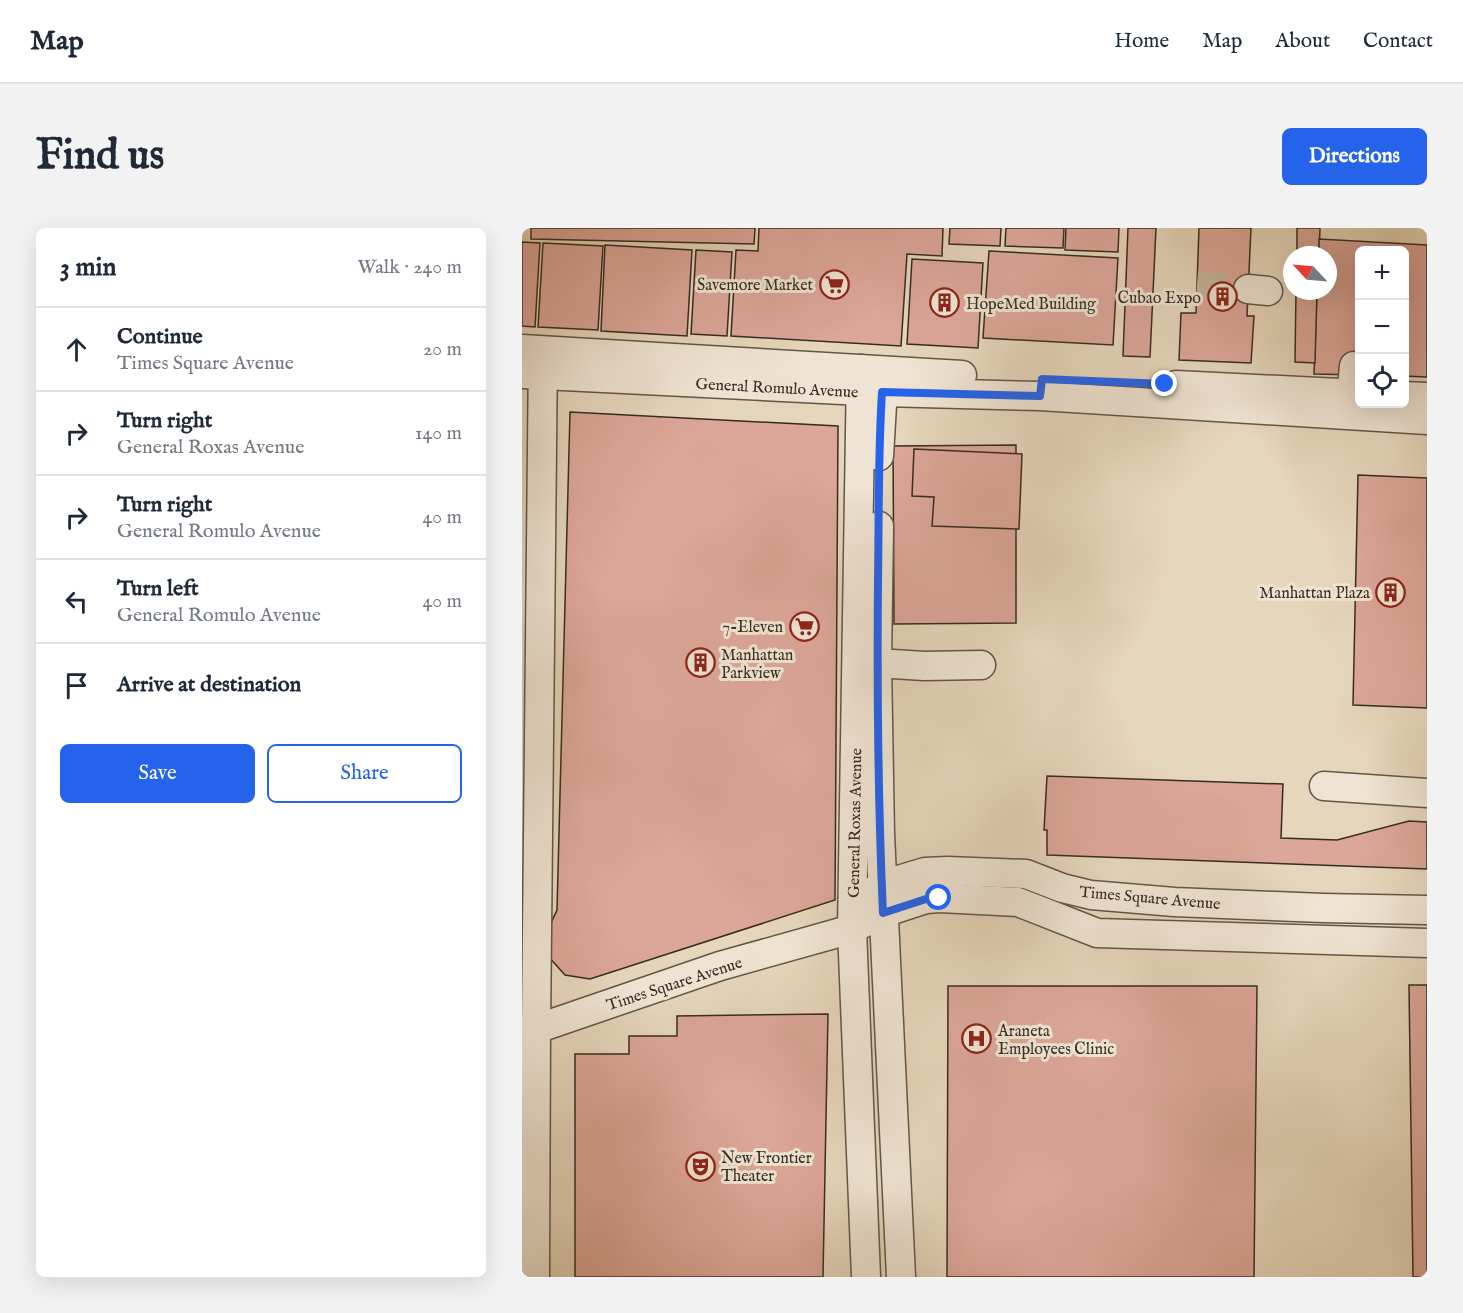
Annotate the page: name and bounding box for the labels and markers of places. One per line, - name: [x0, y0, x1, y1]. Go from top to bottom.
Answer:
- supermarket icon: Savemore Market: [818, 268, 850, 300]
- place label: Savemore Market: [697, 276, 814, 296]
- building icon: Cubao Expo: [1206, 281, 1238, 313]
- building icon: HopeMed Building: [929, 287, 961, 319]
- place label: Cubao Expo: [1118, 289, 1201, 309]
- place label: HopeMed Building: [966, 295, 1096, 315]
- building icon: Manhattan Plaza: [1375, 576, 1407, 608]
- place label: Manhattan Plaza: [1259, 584, 1370, 604]
- supermarket icon: 7-Eleven: [788, 610, 820, 642]
- place label: 7-Eleven: [722, 618, 783, 638]
- place label: Manhattan Parkview: [721, 646, 794, 684]
- building icon: Manhattan Parkview: [684, 647, 716, 679]
- place label: Araneta Employees Clinic: [997, 1022, 1114, 1060]
- hospital icon: Araneta Employees Clinic: [961, 1023, 993, 1055]
- place label: New Frontier Theater: [721, 1149, 812, 1187]
- theatre icon: New Frontier Theater: [684, 1150, 716, 1182]

